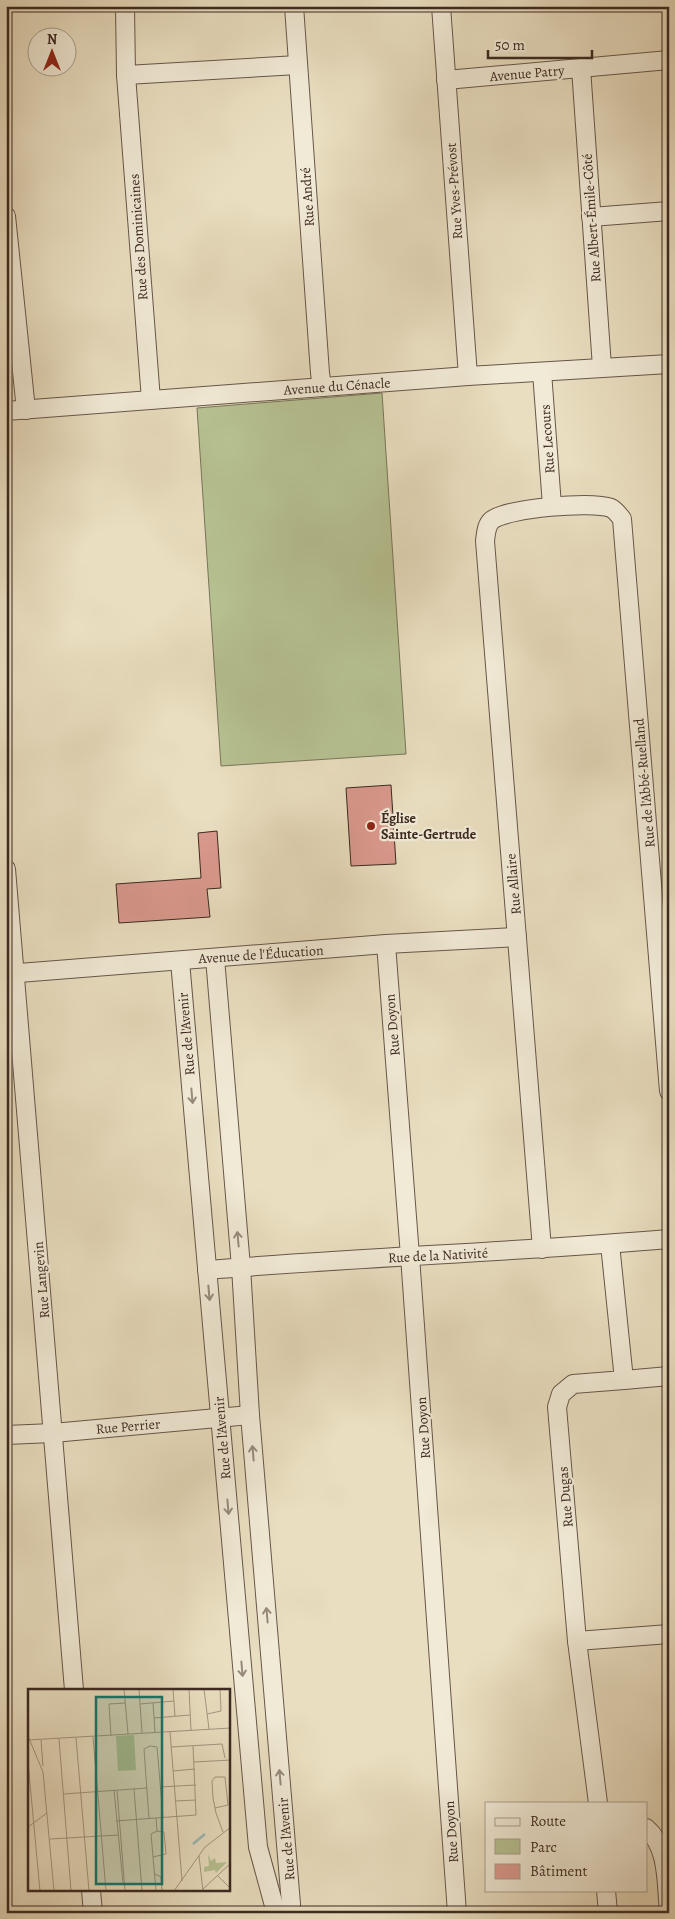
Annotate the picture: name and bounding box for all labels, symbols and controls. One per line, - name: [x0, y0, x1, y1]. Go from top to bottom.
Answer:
- north arrow: [28, 28, 78, 78]
- scale bar: [488, 28, 591, 60]
- text: N: [47, 30, 57, 49]
- text: 50 m: [495, 35, 525, 55]
- street label: Avenue Patry: [488, 61, 566, 86]
- street label: Rue Yves-Prévost: [442, 142, 467, 240]
- street label: Rue Albert-Émile-Côté: [578, 153, 605, 283]
- street label: Rue André: [296, 167, 319, 227]
- street label: Rue des Dominicaines: [125, 173, 152, 301]
- street label: Avenue du Cénacle: [282, 373, 391, 400]
- street label: Rue Lecours: [536, 404, 559, 474]
- street label: Rue de l'Abbé-Ruelland: [629, 717, 660, 848]
- place label: Église Sainte-Gertrude: [381, 809, 477, 844]
- marker: Église Sainte-Gertrude: [365, 820, 377, 832]
- street label: Rue Allaire: [501, 853, 526, 915]
- street label: Avenue de l'Éducation: [197, 941, 325, 968]
- street label: Rue de l'Avenir: [173, 991, 200, 1076]
- street label: Rue Doyon: [380, 993, 405, 1057]
- one-way arrow: [187, 1088, 196, 1104]
- one-way arrow: [233, 1231, 243, 1247]
- street label: Rue Langevin: [29, 1240, 54, 1319]
- street label: Rue de la Nativité: [388, 1243, 488, 1268]
- one-way arrow: [204, 1285, 213, 1301]
- street label: Rue de l'Avenir: [209, 1395, 236, 1480]
- street label: Rue Doyon: [412, 1396, 435, 1460]
- street label: Rue Perrier: [95, 1414, 162, 1439]
- one-way arrow: [248, 1445, 258, 1461]
- street label: Rue Dugas: [553, 1466, 578, 1528]
- one-way arrow: [223, 1499, 233, 1515]
- one-way arrow: [262, 1607, 272, 1623]
- one-way arrow: [238, 1661, 247, 1677]
- inset map: [28, 1689, 230, 1892]
- one-way arrow: [276, 1769, 285, 1785]
- street label: Rue de l'Avenir: [273, 1796, 300, 1881]
- street label: Rue Doyon: [440, 1800, 463, 1864]
- legend: [485, 1802, 648, 1892]
- text: Route: [530, 1811, 566, 1831]
- text: Parc: [530, 1837, 557, 1857]
- text: Bâtiment: [530, 1861, 588, 1881]

